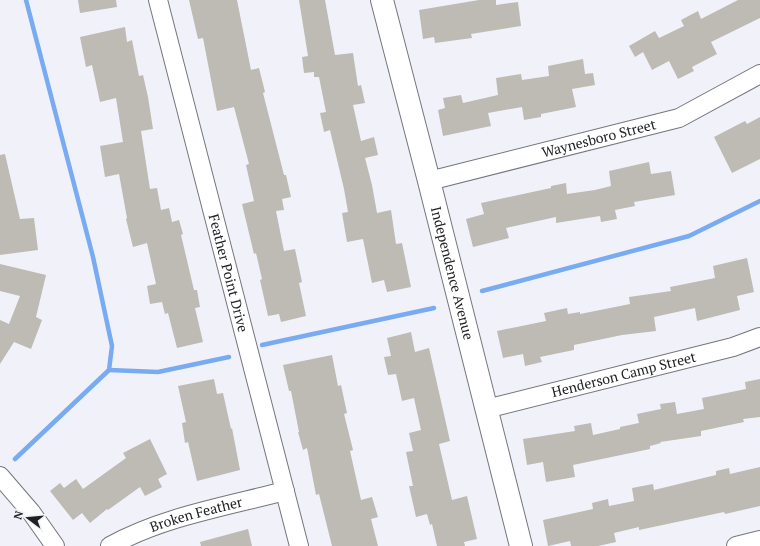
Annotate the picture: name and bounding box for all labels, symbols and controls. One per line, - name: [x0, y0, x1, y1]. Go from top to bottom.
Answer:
- street label: Waynesboro Street: [539, 114, 658, 161]
- street label: Independence Avenue: [427, 204, 479, 342]
- street label: Feather Point Drive: [205, 212, 253, 334]
- street label: Henderson Camp Street: [549, 346, 699, 401]
- street label: Broken Feather: [147, 492, 245, 536]
- north arrow: [8, 498, 48, 538]
- text: N: [11, 509, 26, 521]

